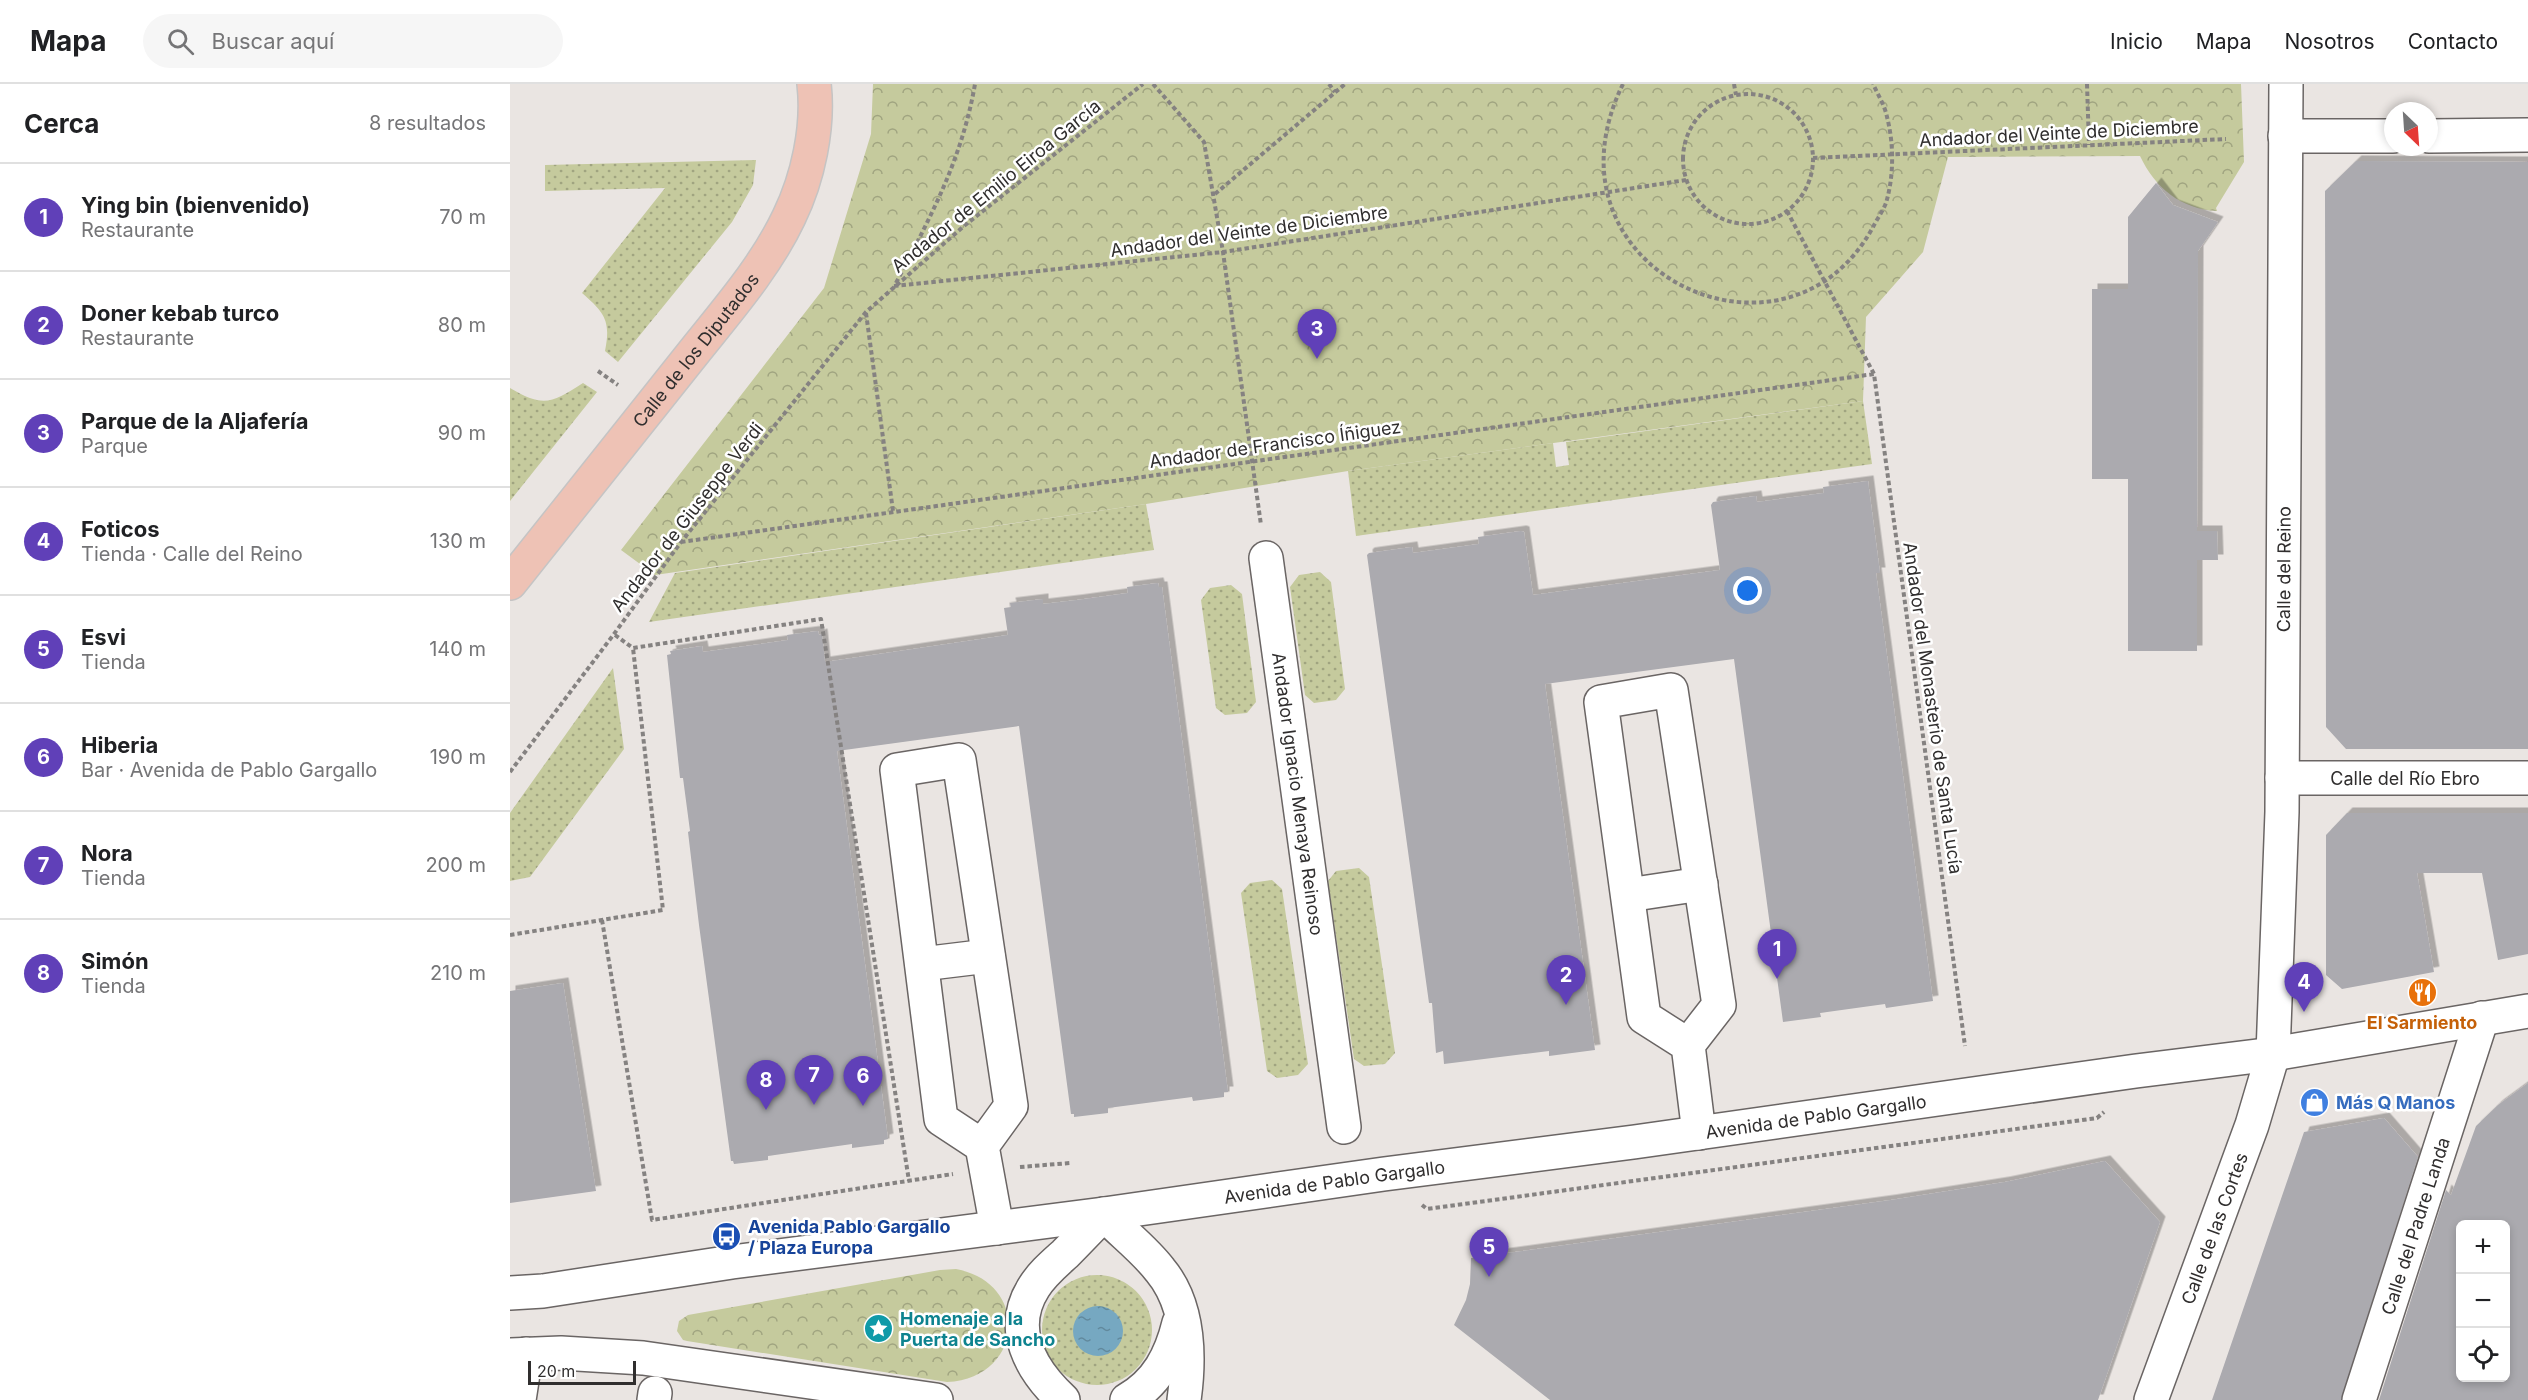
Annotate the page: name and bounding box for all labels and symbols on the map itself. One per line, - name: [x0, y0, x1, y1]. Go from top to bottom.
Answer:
- street label: Andador de Emilio Eiroa García: [887, 95, 1105, 277]
- north arrow: [2384, 102, 2438, 156]
- street label: Andador del Veinte de Diciembre: [1919, 115, 2199, 151]
- street label: Andador del Veinte de Diciembre: [1109, 201, 1389, 261]
- street label: Calle de los Diputados: [628, 269, 763, 431]
- pin: 3: [1298, 310, 1336, 359]
- street label: Andador de Francisco Íñiguez: [1148, 415, 1402, 472]
- street label: Andador de Giuseppe Verdi: [607, 418, 767, 616]
- street label: Calle del Reino: [2272, 506, 2294, 632]
- street label: Andador del Monasterio de Santa Lucía: [1899, 541, 1967, 875]
- your location: [1733, 576, 1762, 605]
- street label: Andador Ignacio Menaya Reinoso: [1269, 651, 1328, 937]
- street label: Calle del Río Ebro: [2330, 768, 2480, 789]
- pin: 1: [1758, 930, 1796, 979]
- pin: 2: [1546, 956, 1586, 1005]
- pin: 4: [2284, 962, 2324, 1012]
- restaurant icon: El Sarmiento: [2406, 977, 2438, 1009]
- place label: El Sarmiento: [2367, 1012, 2477, 1033]
- pin: 7: [794, 1056, 834, 1105]
- pin: 6: [844, 1056, 882, 1106]
- pin: 8: [746, 1060, 786, 1110]
- shop icon: Más Q Manos: [2299, 1086, 2331, 1118]
- street label: Avenida de Pablo Gargallo: [1704, 1090, 1928, 1142]
- place label: Más Q Manos: [2336, 1092, 2455, 1113]
- street label: Calle del Padre Landa: [2377, 1134, 2453, 1317]
- street label: Calle de las Cortes: [2177, 1150, 2252, 1307]
- street label: Avenida de Pablo Gargallo: [1223, 1156, 1446, 1207]
- place label: Avenida Pablo Gargallo / Plaza Europa: [748, 1216, 950, 1258]
- bus stop icon: Avenida Pablo Gargallo / Plaza Europa: [711, 1220, 743, 1252]
- pin: 5: [1470, 1228, 1508, 1277]
- place label: Homenaje a la Puerta de Sancho: [900, 1308, 1055, 1350]
- place icon: Homenaje a la Puerta de Sancho: [863, 1312, 895, 1344]
- scale bar: [528, 1358, 636, 1386]

